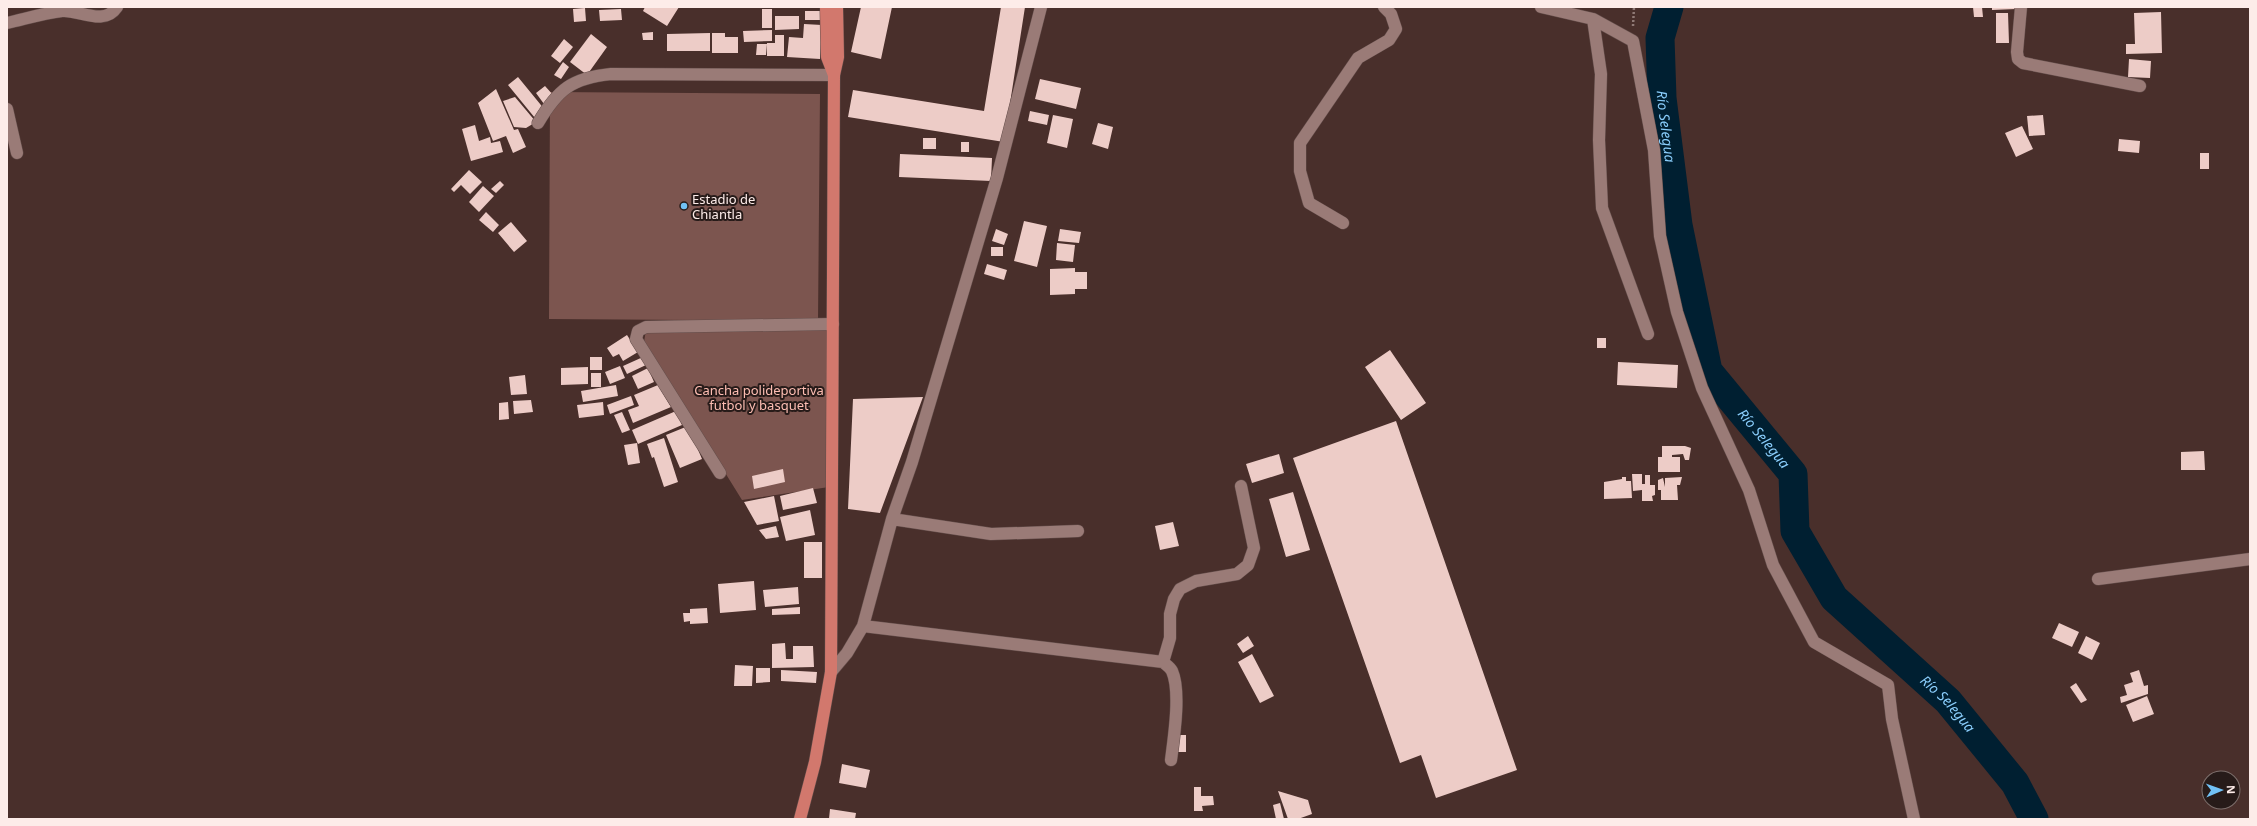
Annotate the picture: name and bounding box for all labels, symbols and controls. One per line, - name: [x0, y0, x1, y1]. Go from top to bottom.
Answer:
- water label: Río Selegua: [1653, 90, 1680, 163]
- place label: Estadio de Chiantla: [692, 190, 755, 223]
- marker: Estadio de Chiantla: [679, 201, 689, 211]
- park label: Cancha polideportiva futbol y basquet: [694, 381, 824, 414]
- water label: Río Selegua: [1734, 404, 1794, 472]
- water label: Río Selegua: [1917, 671, 1980, 736]
- north arrow: [2201, 770, 2241, 810]
- text: N: [2224, 785, 2239, 794]

